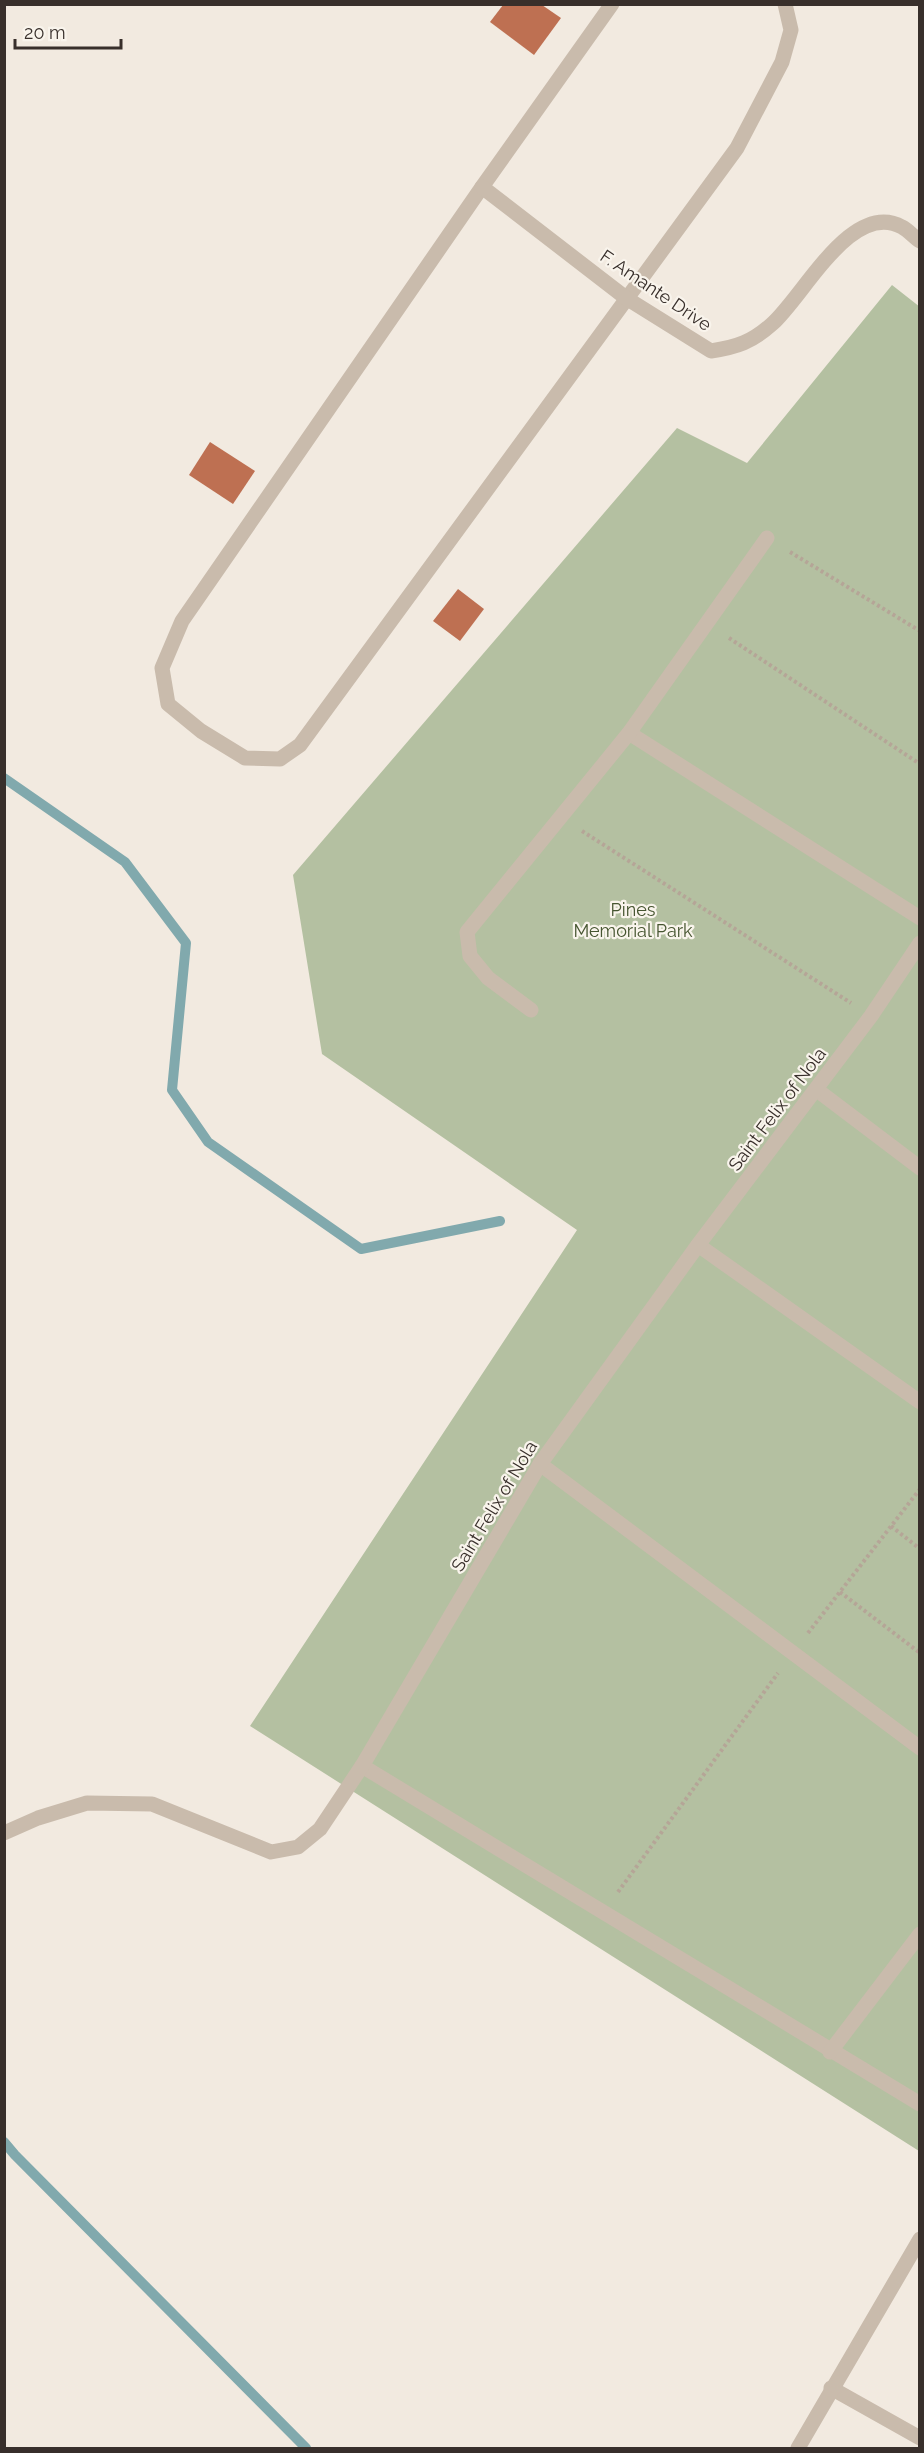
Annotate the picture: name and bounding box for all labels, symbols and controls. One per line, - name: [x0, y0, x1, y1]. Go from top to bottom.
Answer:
- scale bar: [15, 12, 122, 50]
- text: 20 m: [24, 22, 66, 43]
- street label: F. Amante Drive: [597, 245, 716, 335]
- park label: Pines Memorial Park: [573, 899, 693, 941]
- street label: Saint Felix of Nola: [724, 1043, 830, 1175]
- street label: Saint Felix of Nola: [447, 1437, 541, 1575]

